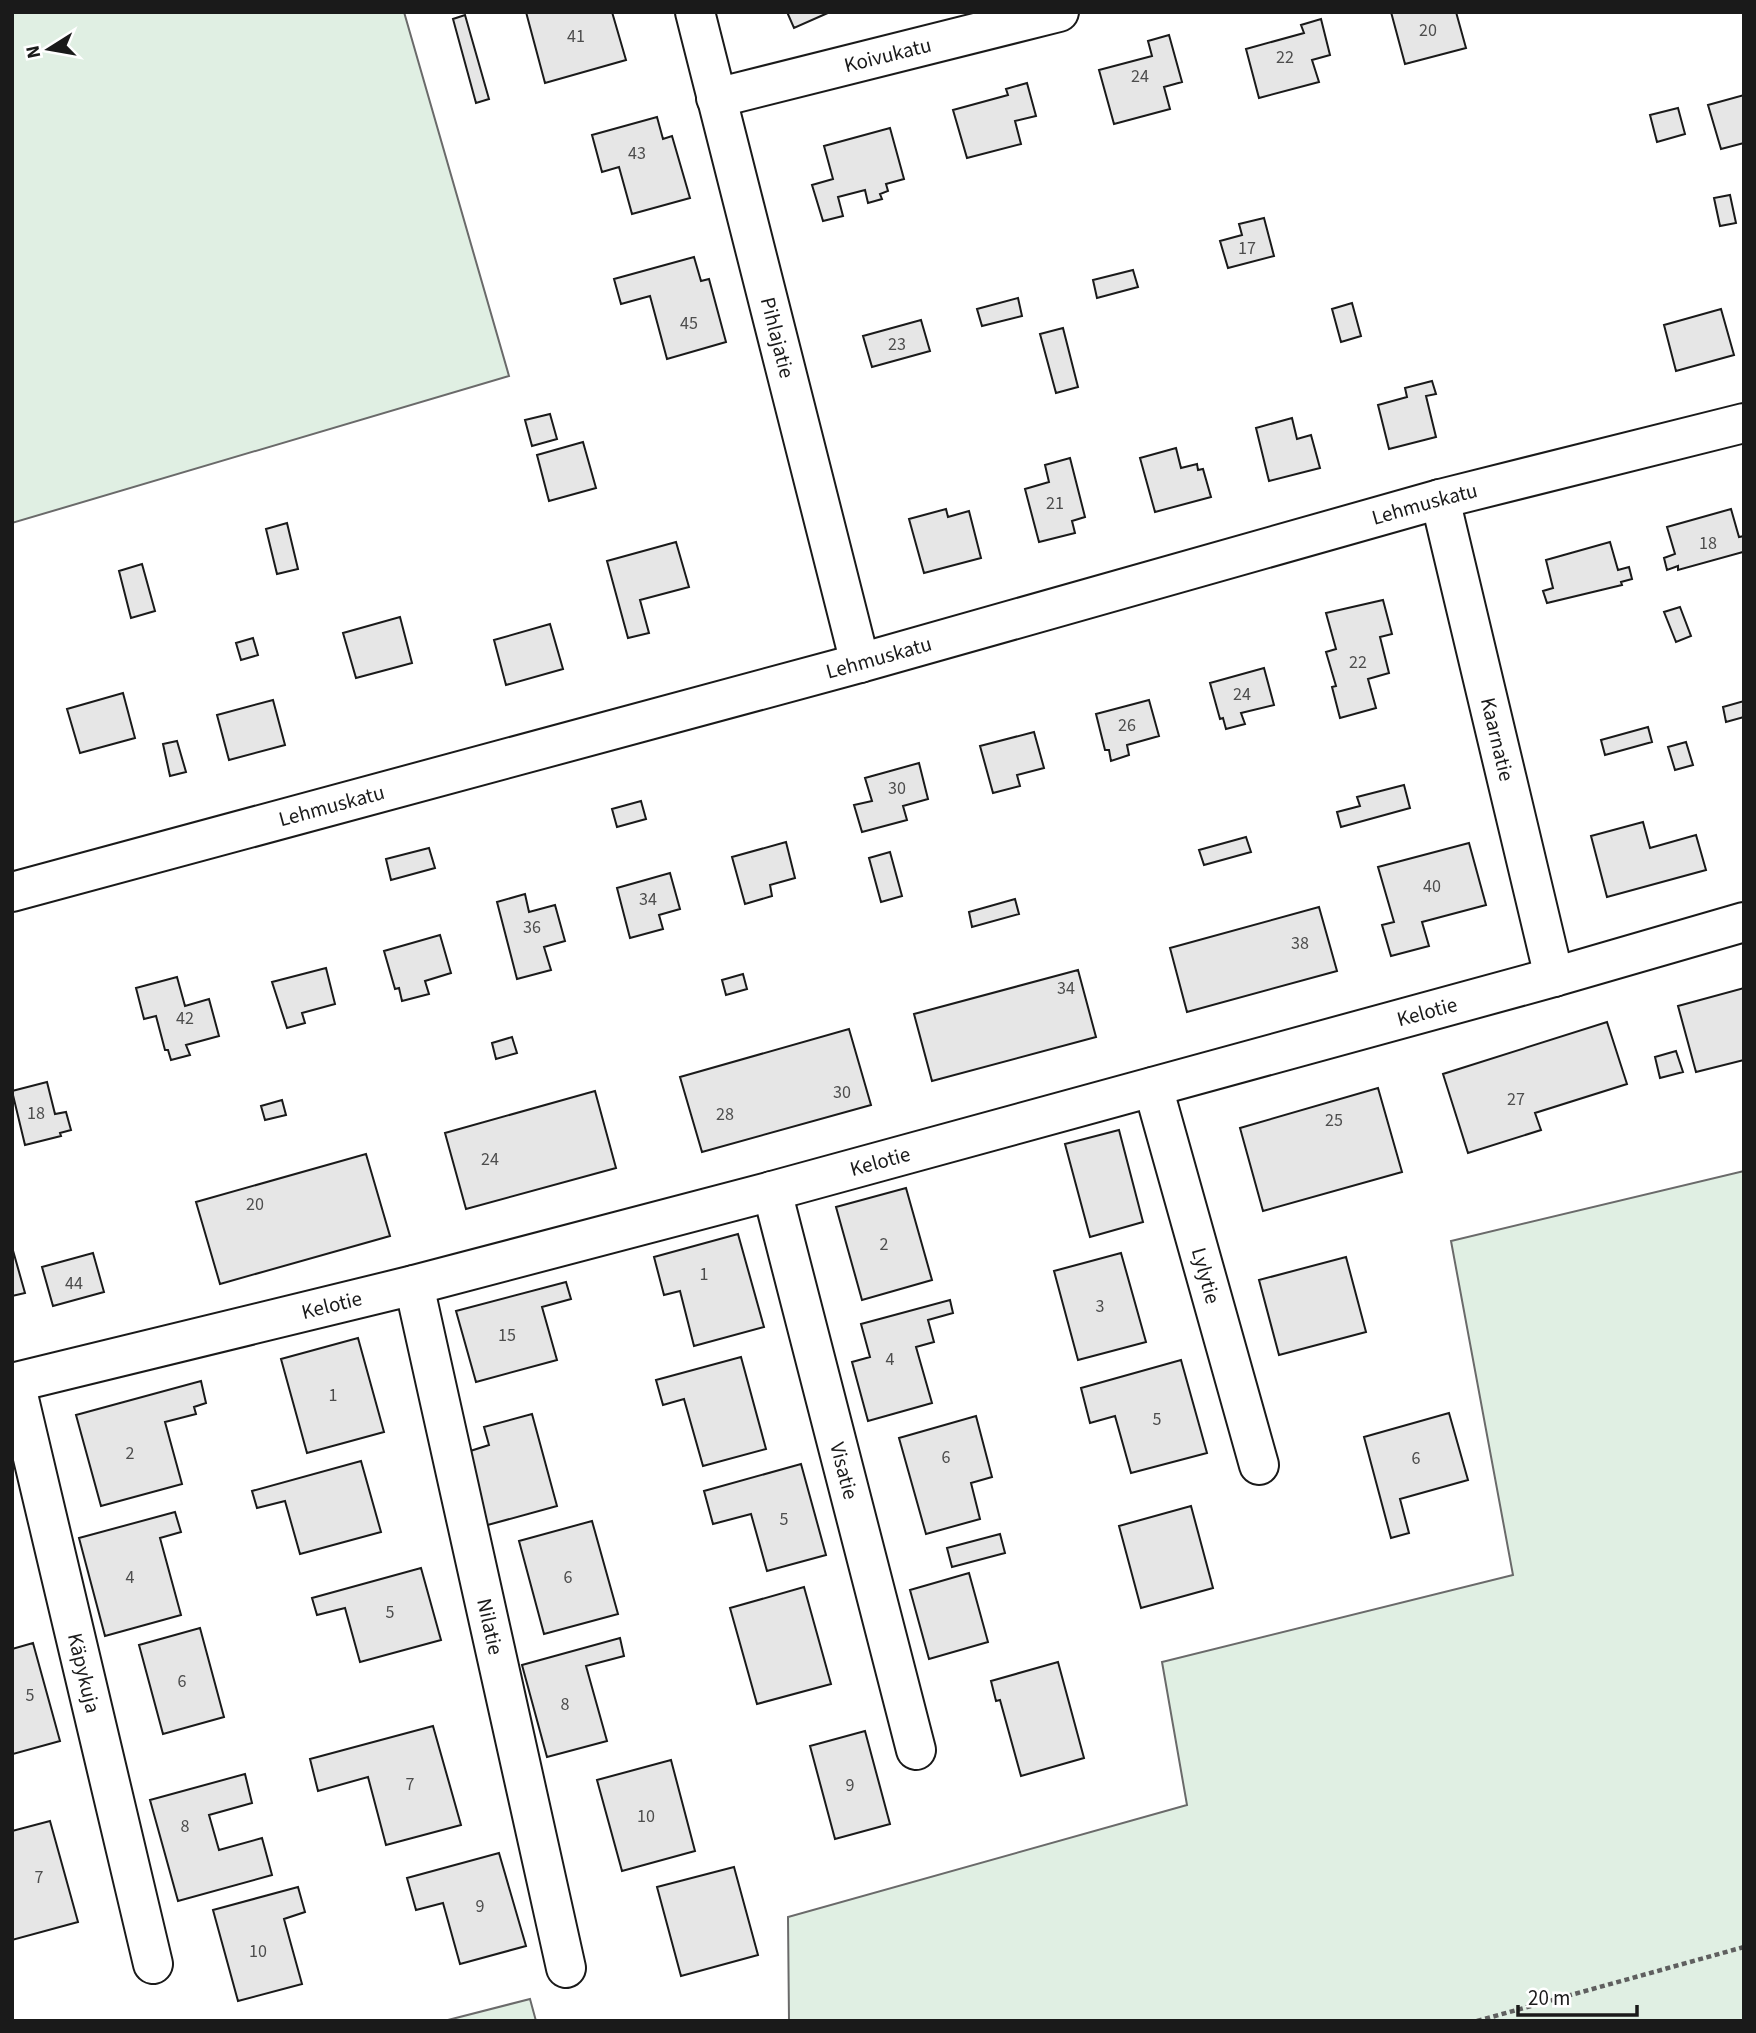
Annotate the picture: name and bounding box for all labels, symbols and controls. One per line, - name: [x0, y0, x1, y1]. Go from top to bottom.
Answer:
- north arrow: [14, 14, 84, 84]
- house number: 20: [1419, 18, 1437, 43]
- house number: 41: [567, 24, 585, 49]
- street label: Koivukatu: [841, 30, 934, 80]
- text: N: [19, 43, 48, 61]
- house number: 22: [1276, 45, 1294, 70]
- house number: 24: [1131, 64, 1149, 89]
- house number: 43: [628, 141, 646, 166]
- house number: 17: [1238, 236, 1256, 261]
- street label: Pihlajatie: [753, 294, 802, 381]
- house number: 45: [680, 311, 698, 336]
- house number: 23: [888, 332, 906, 357]
- street label: Lehmuskatu: [1368, 475, 1481, 533]
- house number: 21: [1046, 491, 1064, 516]
- house number: 18: [1699, 531, 1717, 556]
- street label: Lehmuskatu: [823, 628, 935, 687]
- house number: 22: [1349, 650, 1367, 675]
- house number: 24: [1233, 682, 1251, 707]
- street label: Kaarnatie: [1473, 694, 1522, 784]
- house number: 26: [1118, 713, 1136, 738]
- house number: 30: [888, 776, 906, 801]
- street label: Lehmuskatu: [275, 777, 388, 834]
- house number: 40: [1423, 874, 1441, 899]
- house number: 34: [639, 887, 657, 912]
- house number: 36: [523, 915, 541, 940]
- house number: 38: [1291, 931, 1309, 956]
- house number: 34: [1057, 976, 1075, 1001]
- street label: Kelotie: [1393, 989, 1461, 1034]
- house number: 42: [176, 1006, 194, 1031]
- house number: 30: [833, 1080, 851, 1105]
- house number: 27: [1507, 1087, 1525, 1112]
- house number: 18: [27, 1101, 45, 1126]
- house number: 28: [716, 1102, 734, 1127]
- house number: 25: [1325, 1108, 1343, 1133]
- street label: Kelotie: [846, 1139, 914, 1184]
- house number: 24: [481, 1147, 499, 1172]
- house number: 20: [246, 1192, 264, 1217]
- house number: 2: [880, 1232, 889, 1257]
- street label: Lylytie: [1184, 1244, 1228, 1307]
- house number: 1: [700, 1262, 708, 1287]
- house number: 44: [65, 1271, 83, 1296]
- street label: Kelotie: [298, 1283, 365, 1327]
- house number: 3: [1096, 1294, 1105, 1319]
- house number: 15: [498, 1323, 516, 1348]
- house number: 4: [886, 1347, 895, 1372]
- house number: 1: [329, 1383, 337, 1408]
- house number: 5: [1153, 1407, 1162, 1432]
- street label: Visatie: [822, 1439, 866, 1503]
- house number: 2: [126, 1441, 135, 1466]
- house number: 6: [942, 1445, 951, 1470]
- house number: 6: [1412, 1446, 1421, 1471]
- house number: 5: [780, 1507, 789, 1532]
- house number: 4: [126, 1565, 135, 1590]
- house number: 6: [564, 1565, 573, 1590]
- street label: Nilatie: [469, 1596, 511, 1658]
- house number: 5: [386, 1600, 395, 1625]
- street label: Käpykuja: [60, 1630, 108, 1716]
- house number: 6: [178, 1669, 187, 1694]
- house number: 5: [26, 1683, 35, 1708]
- house number: 8: [561, 1692, 570, 1717]
- house number: 7: [406, 1772, 415, 1797]
- house number: 9: [846, 1773, 855, 1798]
- house number: 10: [637, 1804, 655, 1829]
- house number: 8: [181, 1814, 190, 1839]
- house number: 7: [35, 1865, 44, 1890]
- house number: 9: [476, 1894, 485, 1919]
- house number: 10: [249, 1939, 267, 1964]
- scale bar: [1518, 1974, 1637, 2018]
- text: 20 m: [1528, 1983, 1570, 2013]

